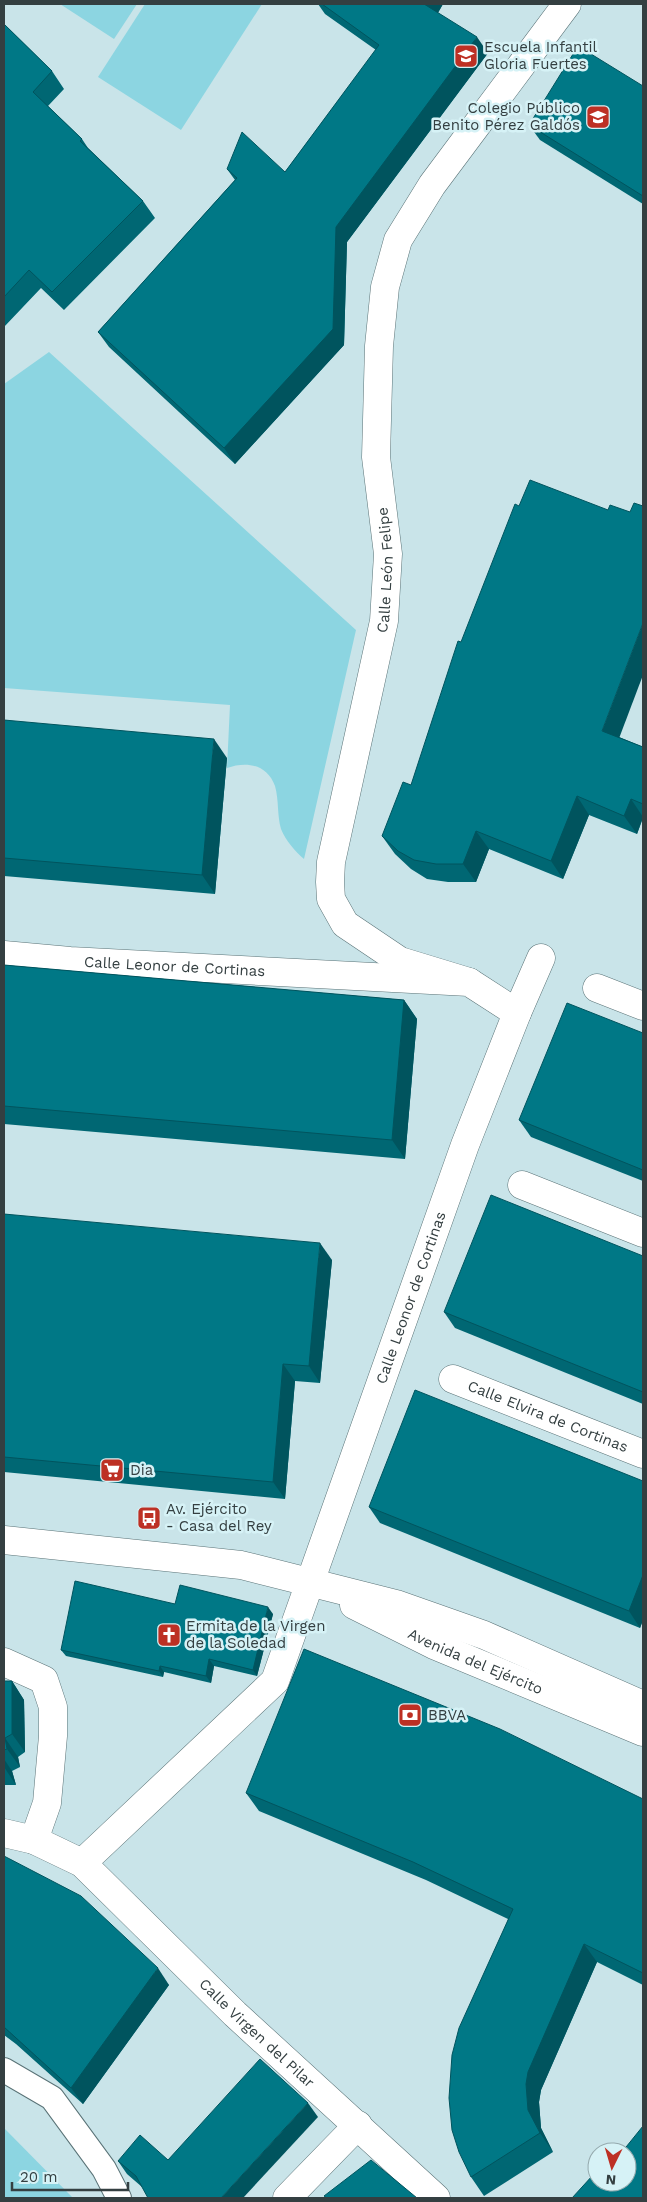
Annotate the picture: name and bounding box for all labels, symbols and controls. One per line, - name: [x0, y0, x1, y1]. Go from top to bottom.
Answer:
- place label: Escuela Infantil Gloria Fuertes: [484, 38, 598, 73]
- school or university icon: Escuela Infantil Gloria Fuertes: [453, 43, 479, 69]
- place label: Colegio Público Benito Pérez Galdós: [432, 99, 580, 134]
- school or university icon: Colegio Público Benito Pérez Galdós: [585, 104, 611, 130]
- street label: Calle León Felipe: [373, 506, 397, 635]
- street label: Calle Leonor de Cortinas: [83, 953, 266, 980]
- street label: Calle Leonor de Cortinas: [372, 1209, 450, 1386]
- street label: Calle Elvira de Cortinas: [465, 1377, 631, 1456]
- supermarket icon: Dia: [99, 1457, 125, 1483]
- place label: Dia: [130, 1461, 154, 1479]
- place label: Av. Ejército - Casa del Rey: [166, 1500, 272, 1535]
- bus stop icon: Av. Ejército - Casa del Rey: [136, 1505, 162, 1531]
- place label: Ermita de la Virgen de la Soledad: [186, 1617, 325, 1652]
- church icon: Ermita de la Virgen de la Soledad: [156, 1622, 182, 1648]
- street label: Avenida del Ejército: [405, 1624, 546, 1698]
- bank icon: BBVA: [397, 1702, 423, 1728]
- place label: BBVA: [428, 1706, 466, 1724]
- street label: Calle Virgen del Pilar: [195, 1975, 318, 2091]
- north arrow: [587, 2142, 637, 2192]
- scale bar: [12, 2160, 129, 2192]
- text: 20 m: [20, 2168, 58, 2186]
- text: N: [605, 2172, 617, 2188]

